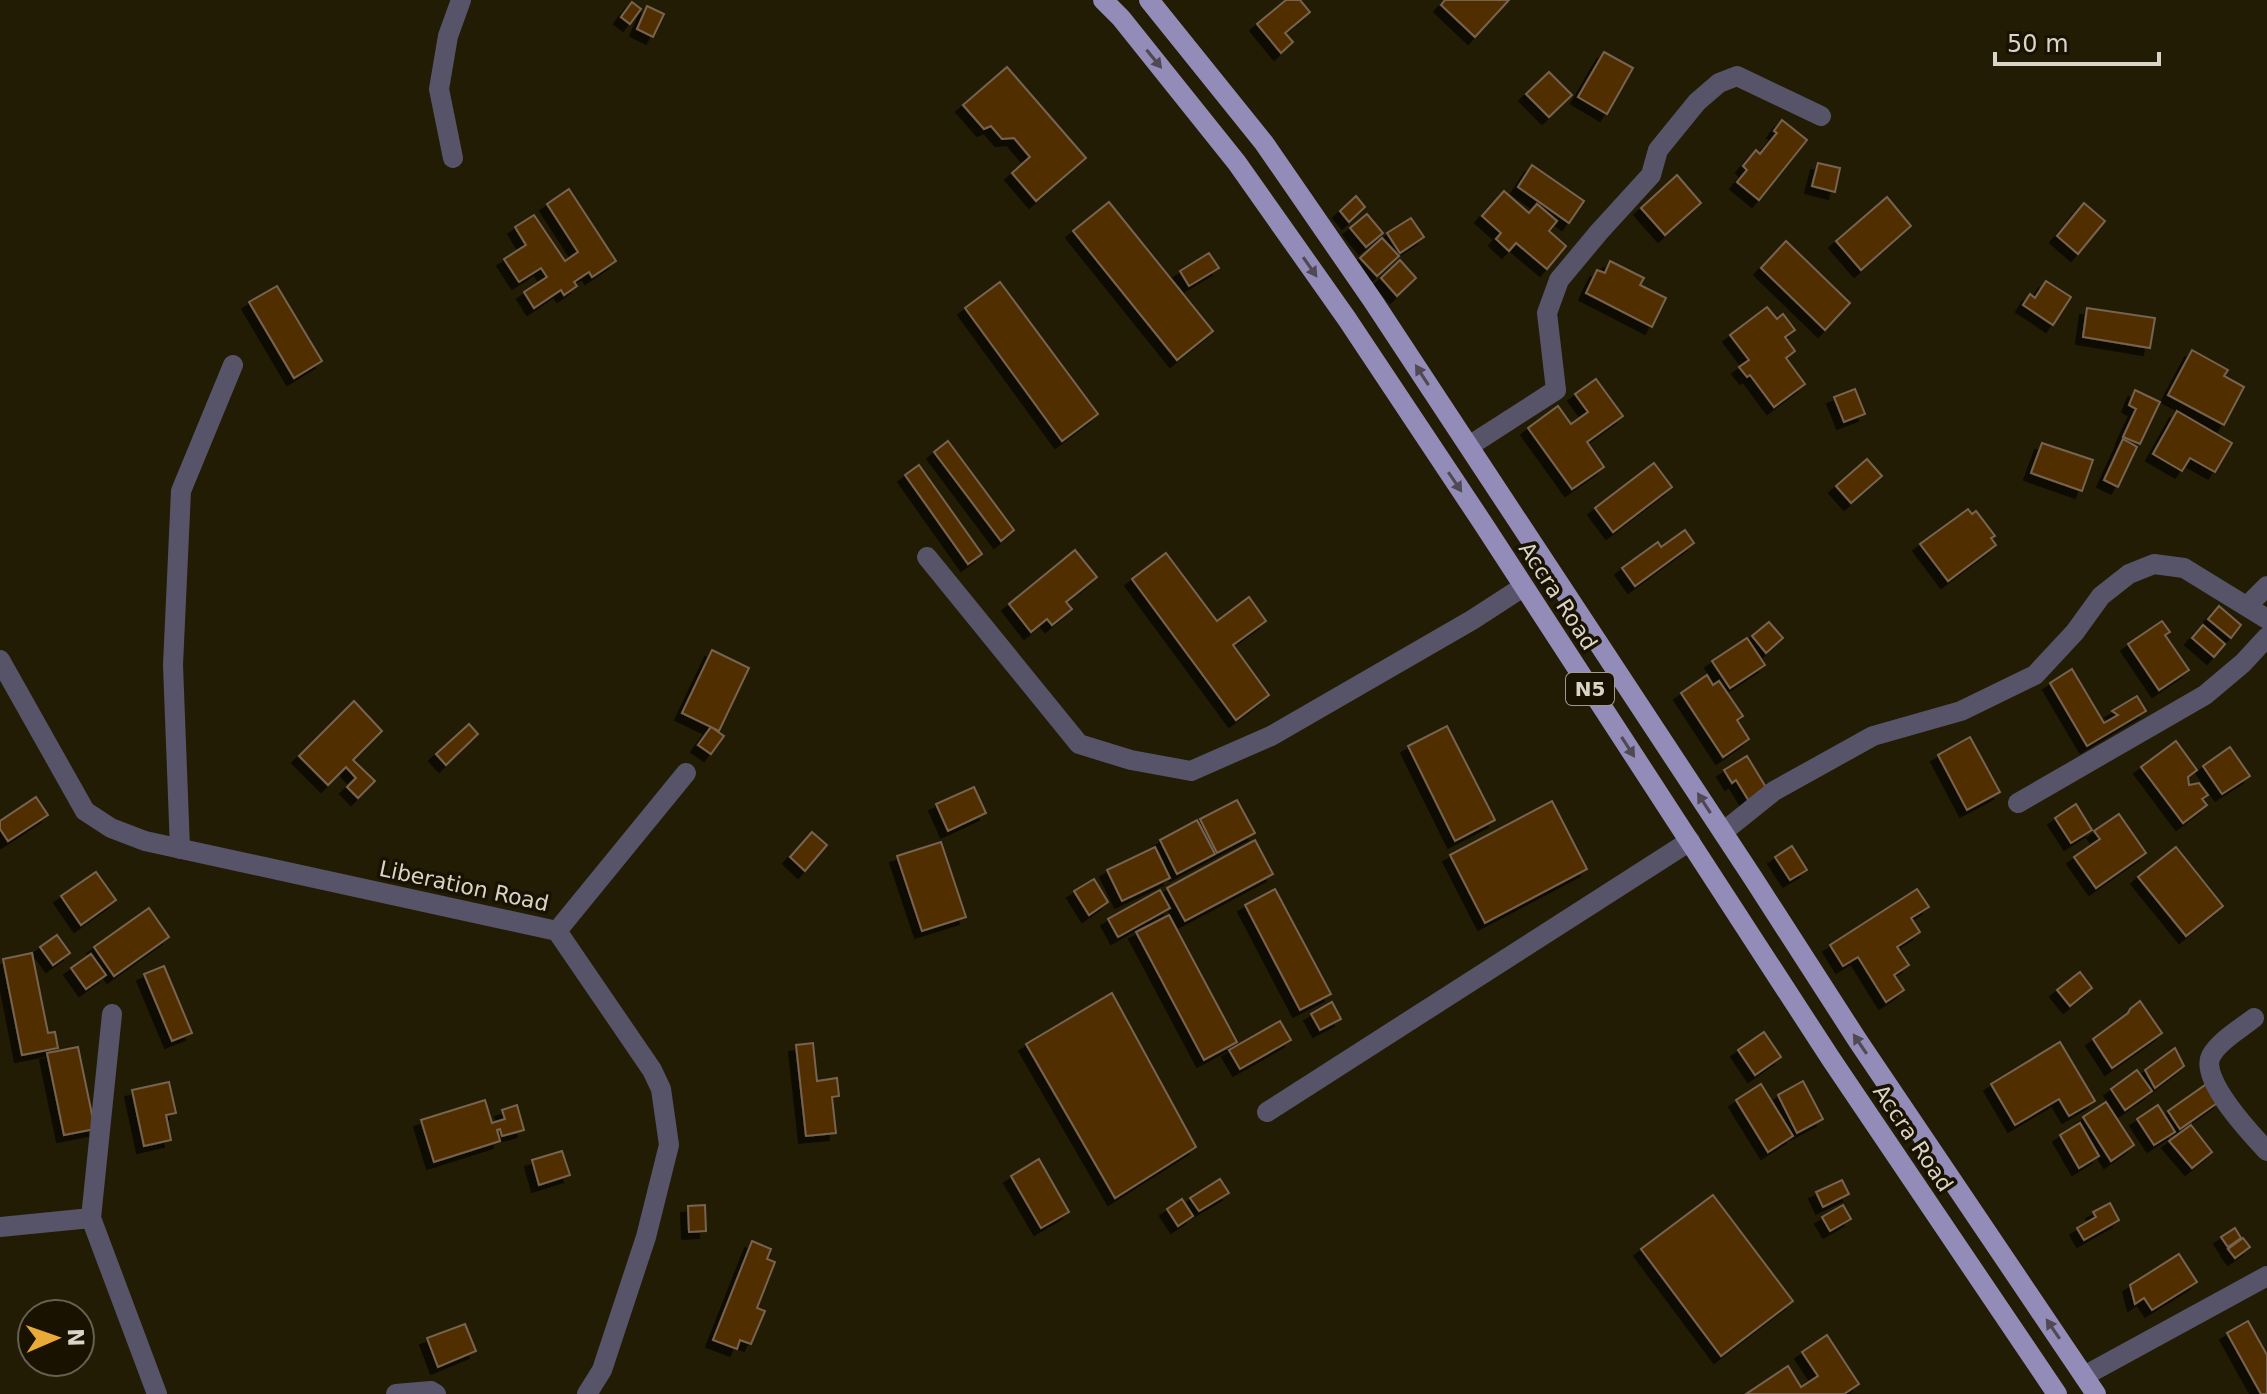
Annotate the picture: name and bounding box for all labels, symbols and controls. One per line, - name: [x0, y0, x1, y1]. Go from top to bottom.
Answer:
- scale bar: [1995, 16, 2159, 66]
- text: 50 m: [2007, 30, 2069, 58]
- one-way arrow: [1145, 49, 1162, 69]
- one-way arrow: [1302, 256, 1317, 277]
- one-way arrow: [1415, 364, 1430, 385]
- one-way arrow: [1448, 472, 1463, 493]
- street label: Accra Road: [1514, 537, 1602, 655]
- road number: N5: [1566, 673, 1614, 705]
- one-way arrow: [1621, 736, 1635, 758]
- one-way arrow: [1696, 792, 1711, 813]
- street label: Liberation Road: [377, 856, 551, 916]
- one-way arrow: [1853, 1034, 1868, 1055]
- street label: Accra Road: [1868, 1080, 1958, 1196]
- north arrow: [16, 1298, 96, 1378]
- one-way arrow: [2046, 1319, 2061, 1340]
- text: N: [63, 1328, 88, 1347]

